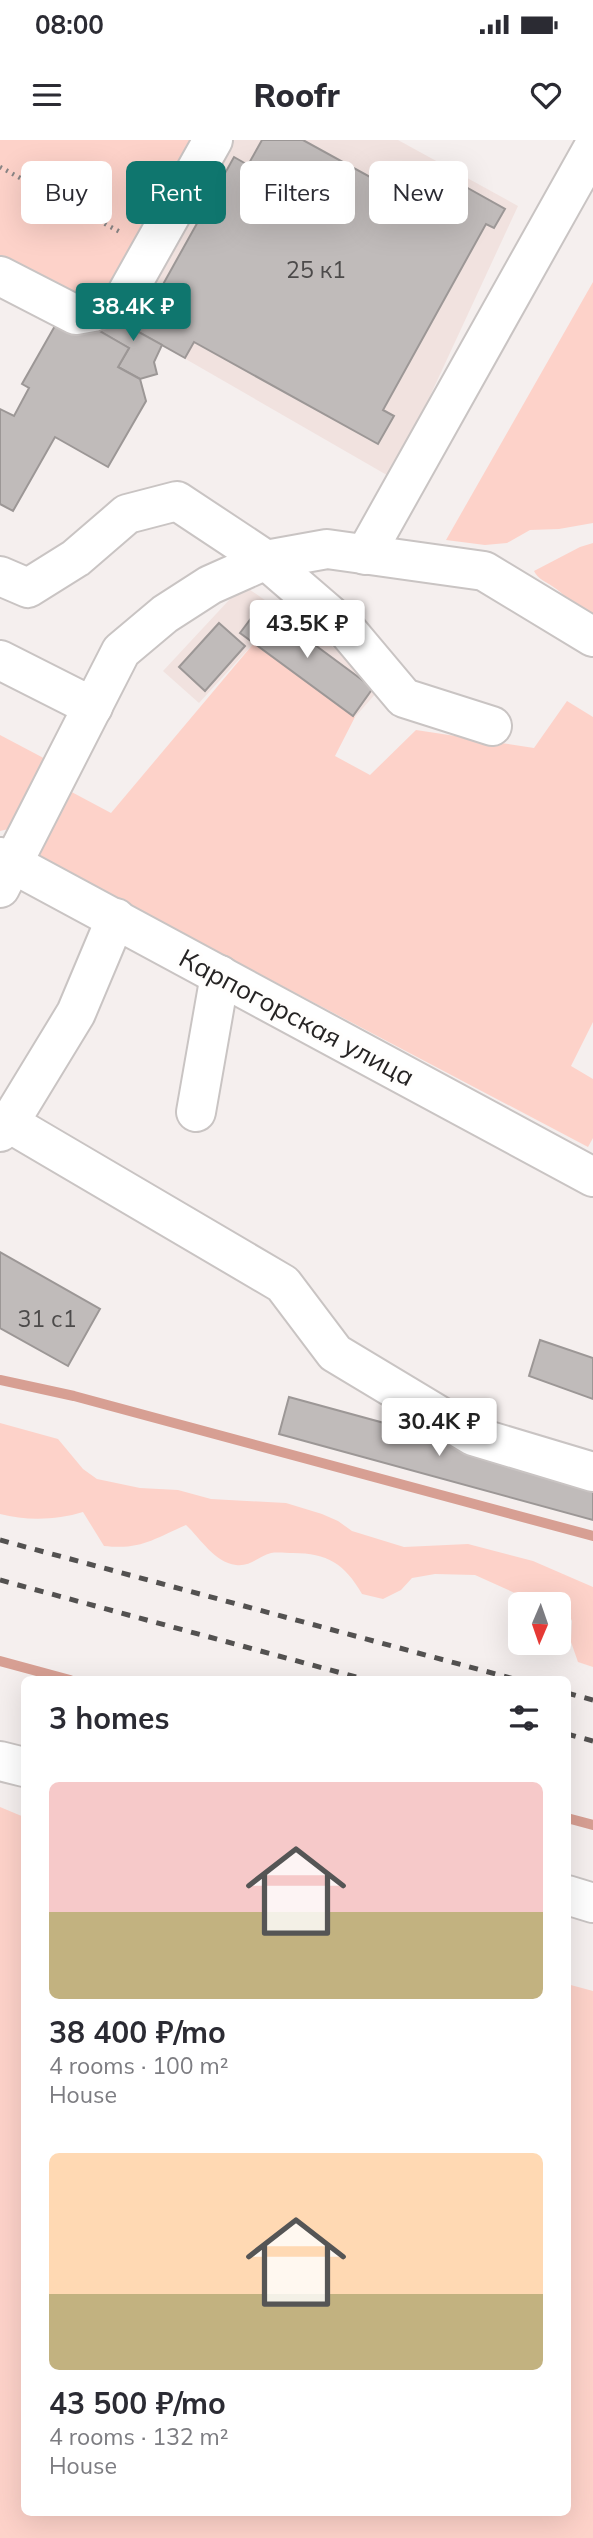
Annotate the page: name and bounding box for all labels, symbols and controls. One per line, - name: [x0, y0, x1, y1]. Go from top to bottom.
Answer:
- text: 08:00: [35, 8, 104, 41]
- text: Roofr: [253, 75, 340, 115]
- icon: menu: [28, 76, 66, 114]
- icon: heart: [527, 76, 565, 114]
- chip: Buy: [21, 161, 112, 224]
- chip: Rent: [126, 161, 226, 224]
- chip: Filters: [240, 161, 355, 224]
- chip: New: [369, 161, 468, 224]
- house number: 25 к1: [286, 255, 346, 284]
- pin: 38.4K ₽: [68, 284, 198, 343]
- text: 38.4K ₽: [92, 291, 174, 320]
- pin: 43.5K ₽: [242, 601, 372, 660]
- text: 43.5K ₽: [266, 608, 348, 637]
- street label: Карпогорская улица: [174, 941, 420, 1093]
- house number: 31 с1: [17, 1304, 77, 1333]
- pin: 30.4K ₽: [374, 1398, 504, 1458]
- text: 30.4K ₽: [398, 1406, 480, 1435]
- north arrow: [508, 1592, 570, 1656]
- map controls: [508, 1592, 571, 1655]
- text: 3 homes: [49, 1699, 170, 1737]
- icon: filters: [505, 1699, 543, 1737]
- icon: home: [233, 1828, 359, 1954]
- text: 38 400 ₽/mo: [49, 2013, 226, 2051]
- text: 4 rooms · 100 m²: [49, 2051, 229, 2080]
- text: House: [49, 2080, 117, 2109]
- icon: home: [233, 2199, 359, 2325]
- text: 43 500 ₽/mo: [49, 2384, 226, 2422]
- text: 4 rooms · 132 m²: [49, 2422, 229, 2451]
- text: House: [49, 2451, 117, 2480]

